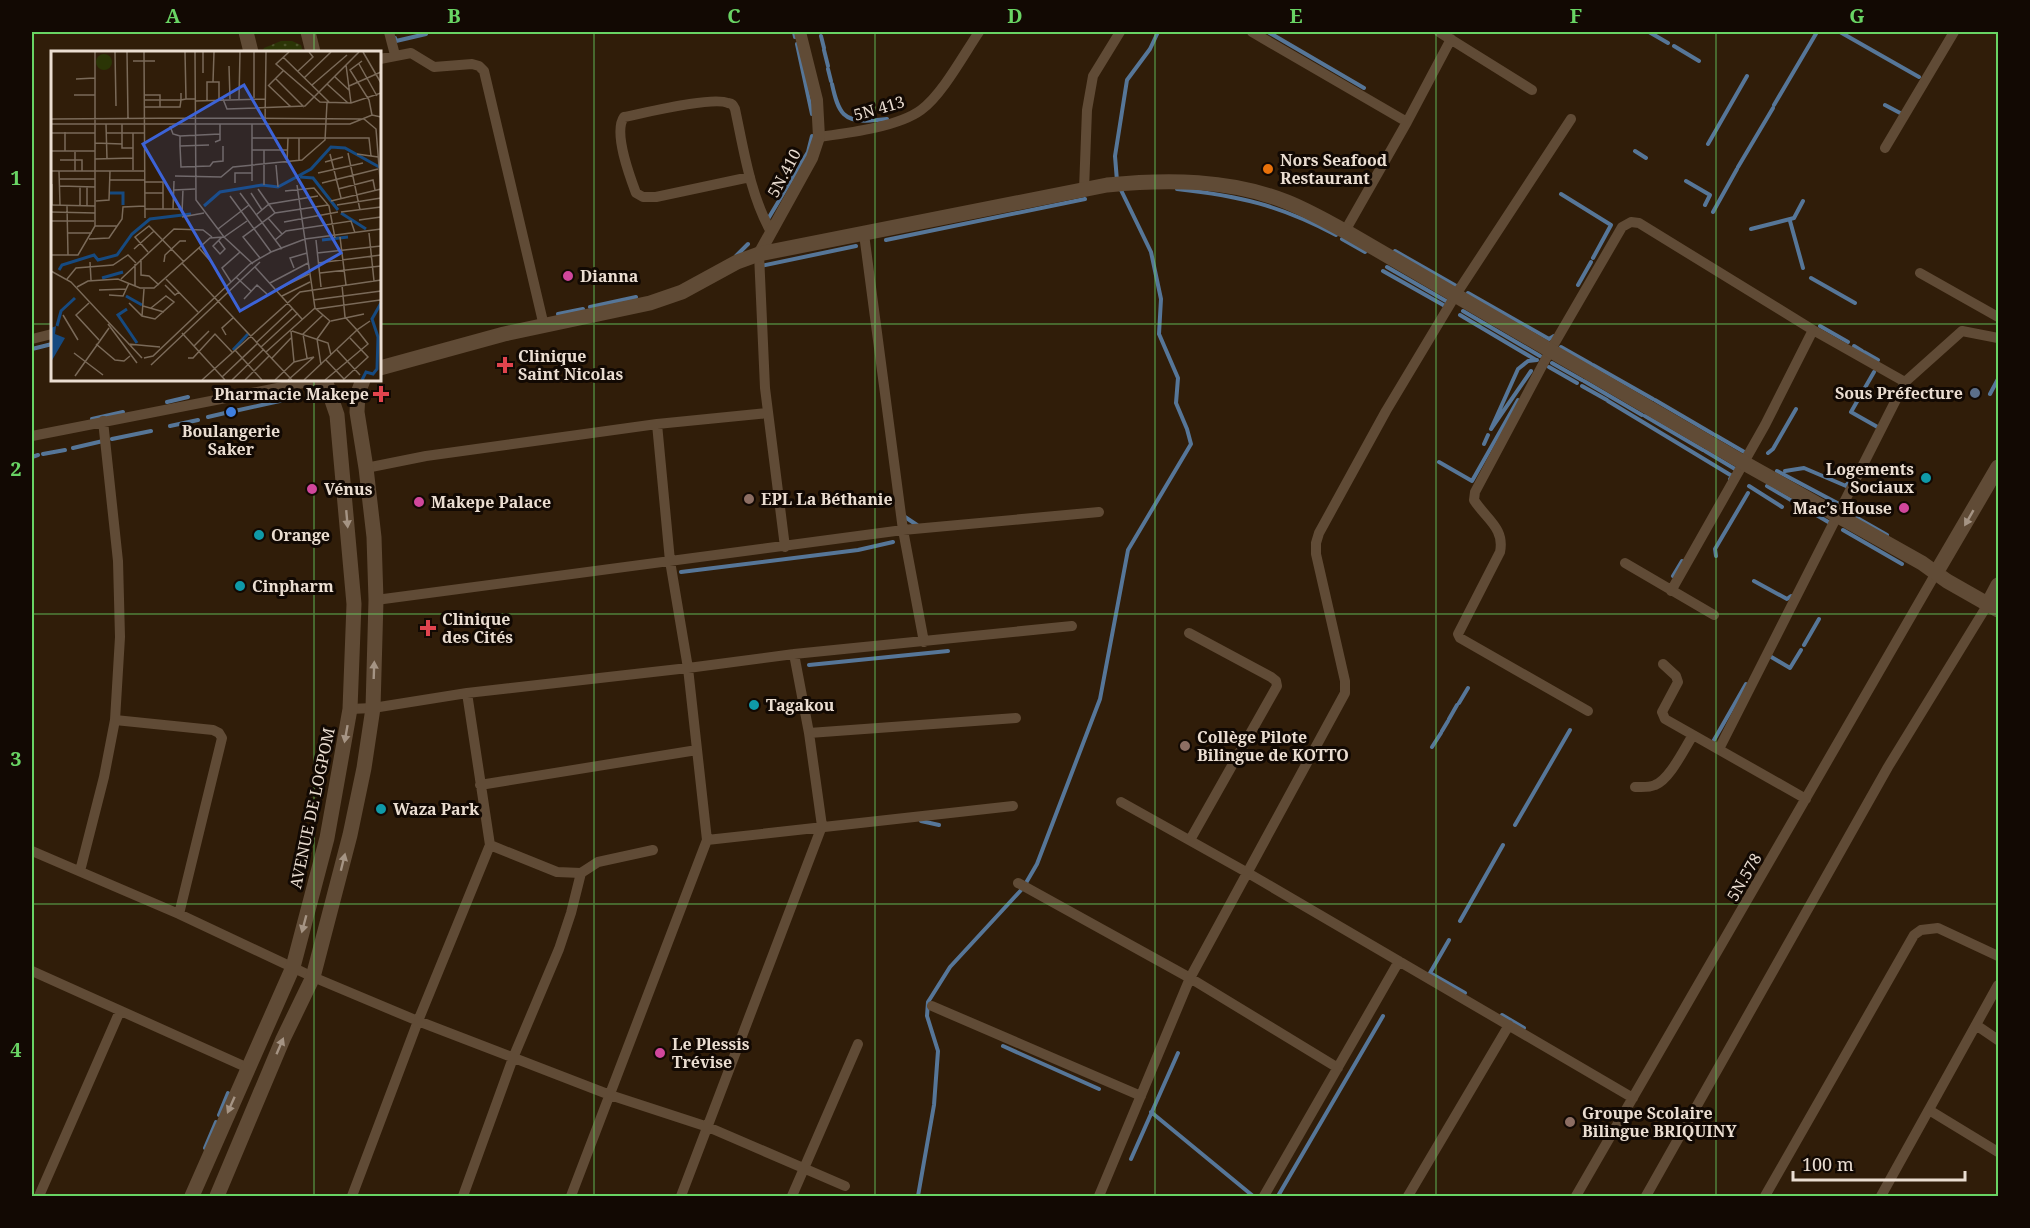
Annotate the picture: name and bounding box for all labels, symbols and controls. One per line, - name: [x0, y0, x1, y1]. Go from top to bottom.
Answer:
- text: A: [165, 2, 181, 29]
- text: B: [447, 2, 461, 29]
- text: C: [727, 2, 741, 29]
- text: D: [1007, 2, 1023, 29]
- text: E: [1289, 2, 1303, 29]
- text: F: [1570, 2, 1582, 29]
- text: G: [1849, 2, 1865, 29]
- inset map: [51, 51, 381, 381]
- street label: 5N 413: [851, 90, 907, 126]
- street label: 5N.410: [762, 145, 806, 201]
- place label: Nors Seafood Restaurant: [1280, 149, 1388, 189]
- marker: Nors Seafood Restaurant: [1261, 162, 1275, 176]
- text: 1: [10, 164, 22, 191]
- place label: Dianna: [580, 265, 639, 287]
- marker: Dianna: [561, 269, 575, 283]
- place label: Clinique Saint Nicolas: [518, 345, 624, 385]
- marker: Clinique Saint Nicolas: [496, 356, 514, 374]
- place label: Sous Préfecture: [1835, 382, 1963, 404]
- place label: Pharmacie Makepe: [214, 383, 369, 405]
- marker: Sous Préfecture: [1968, 386, 1982, 400]
- marker: Pharmacie Makepe: [374, 387, 388, 401]
- marker: Boulangerie Saker: [224, 405, 238, 419]
- place label: Boulangerie Saker: [182, 420, 280, 460]
- text: 2: [10, 455, 22, 482]
- place label: Logements Sociaux: [1826, 458, 1915, 498]
- marker: Logements Sociaux: [1919, 471, 1933, 485]
- place label: Vénus: [324, 478, 373, 500]
- marker: Vénus: [305, 482, 319, 496]
- place label: EPL La Béthanie: [761, 488, 893, 510]
- place label: Makepe Palace: [431, 491, 551, 513]
- marker: EPL La Béthanie: [742, 492, 756, 506]
- marker: Makepe Palace: [412, 495, 426, 509]
- place label: Mac’s House: [1793, 497, 1892, 519]
- marker: Mac’s House: [1897, 501, 1911, 515]
- one-way arrow: [342, 509, 352, 528]
- one-way arrow: [1964, 510, 1975, 526]
- place label: Orange: [271, 524, 330, 546]
- marker: Orange: [252, 528, 266, 542]
- place label: Cinpharm: [252, 575, 334, 597]
- marker: Cinpharm: [233, 579, 247, 593]
- place label: Clinique des Cités: [442, 608, 513, 648]
- marker: Clinique des Cités: [419, 619, 437, 637]
- one-way arrow: [369, 660, 379, 679]
- place label: Tagakou: [766, 694, 835, 716]
- marker: Tagakou: [747, 698, 761, 712]
- street label: AVENUE DE LOGPOM: [284, 725, 340, 891]
- one-way arrow: [341, 725, 350, 744]
- place label: Collège Pilote Bilingue de KOTTO: [1197, 726, 1349, 766]
- marker: Collège Pilote Bilingue de KOTTO: [1178, 739, 1192, 753]
- text: 3: [10, 745, 22, 772]
- place label: Waza Park: [393, 798, 480, 820]
- marker: Waza Park: [374, 802, 388, 816]
- street label: 5N.578: [1721, 849, 1767, 905]
- one-way arrow: [339, 853, 349, 871]
- one-way arrow: [299, 915, 309, 934]
- place label: Le Plessis Trévise: [672, 1033, 750, 1073]
- text: 4: [10, 1036, 22, 1063]
- one-way arrow: [276, 1037, 285, 1054]
- marker: Le Plessis Trévise: [653, 1046, 667, 1060]
- one-way arrow: [226, 1096, 236, 1114]
- place label: Groupe Scolaire Bilingue BRIQUINY: [1582, 1102, 1737, 1142]
- marker: Groupe Scolaire Bilingue BRIQUINY: [1563, 1115, 1577, 1129]
- scale bar: [1793, 1144, 1966, 1182]
- text: 100 m: [1802, 1152, 1854, 1176]

